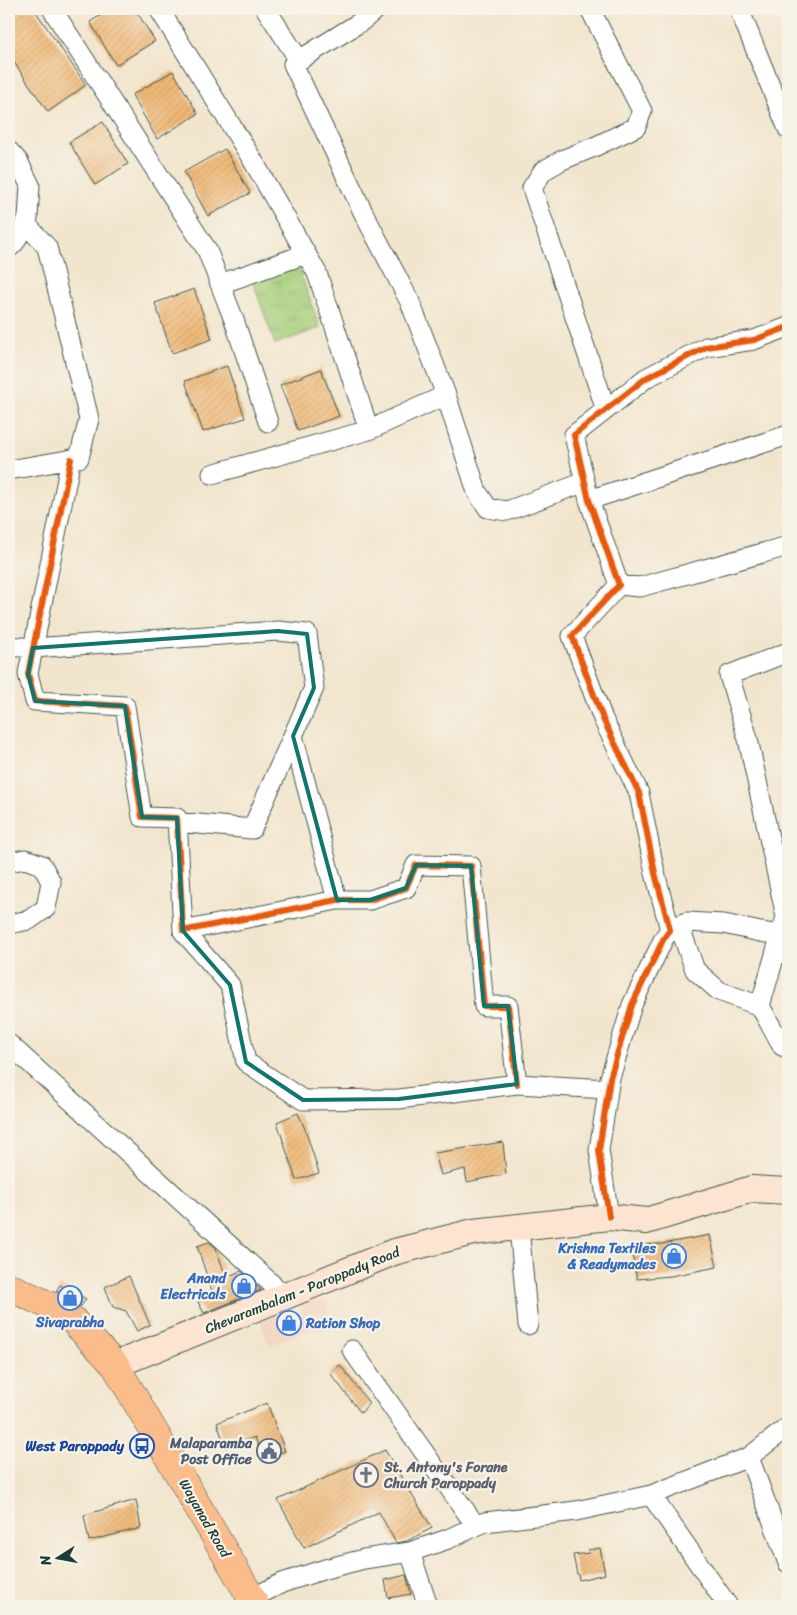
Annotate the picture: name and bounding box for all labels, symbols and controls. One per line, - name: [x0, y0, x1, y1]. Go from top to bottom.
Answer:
- place label: Krishna Textiles & Readymades: [557, 1236, 657, 1277]
- street label: Chevarambalam - Paroppady Road: [201, 1239, 405, 1341]
- shop icon: Krishna Textiles & Readymades: [661, 1243, 687, 1269]
- place label: Anand Electricals: [160, 1266, 228, 1307]
- shop icon: Anand Electricals: [231, 1273, 257, 1299]
- shop icon: Sivaprabha: [57, 1285, 83, 1311]
- place label: Sivaprabha: [35, 1310, 104, 1335]
- shop icon: Ration Shop: [276, 1310, 302, 1336]
- place label: Ration Shop: [305, 1311, 381, 1336]
- place label: Malaparamba Post Office: [169, 1431, 253, 1472]
- bus stop icon: West Paroppady: [129, 1433, 155, 1459]
- place label: West Paroppady: [25, 1434, 125, 1459]
- public building icon: Malaparamba Post Office: [256, 1438, 282, 1464]
- place label: St. Antony's Forane Church Paroppady: [383, 1455, 508, 1496]
- church icon: St. Antony's Forane Church Paroppady: [353, 1462, 379, 1488]
- street label: Wayanad Road: [172, 1474, 238, 1564]
- north arrow: [32, 1532, 82, 1582]
- text: N: [32, 1553, 59, 1569]

